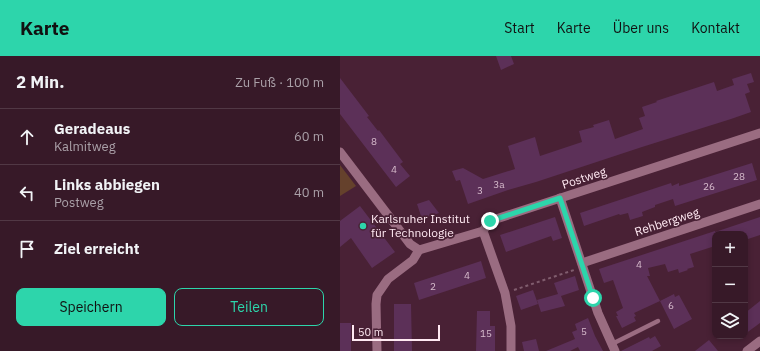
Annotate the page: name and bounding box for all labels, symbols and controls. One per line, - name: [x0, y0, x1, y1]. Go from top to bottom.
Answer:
- text: Karte: [20, 16, 69, 40]
- text: Start: [504, 19, 535, 37]
- text: Karte: [557, 19, 591, 37]
- text: Über uns: [613, 19, 669, 37]
- text: Kontakt: [691, 19, 740, 37]
- text: 2 Min.: [16, 71, 64, 93]
- text: Zu Fuß · 100 m: [235, 74, 324, 91]
- text: Geradeaus: [54, 119, 130, 138]
- icon: ahead: [16, 126, 38, 148]
- text: 60 m: [294, 128, 324, 145]
- house number: 8: [371, 135, 377, 148]
- text: Kalmitweg: [54, 138, 116, 155]
- house number: 4: [391, 163, 397, 176]
- street label: Postweg: [560, 163, 609, 192]
- house number: 28: [733, 170, 745, 183]
- text: Links abbiegen: [54, 175, 160, 194]
- house number: 3a: [493, 178, 505, 191]
- house number: 26: [703, 180, 715, 193]
- icon: left: [16, 182, 38, 204]
- text: 40 m: [294, 184, 324, 201]
- house number: 3: [477, 184, 483, 197]
- text: Postweg: [54, 194, 104, 211]
- street label: Rehbergweg: [633, 204, 702, 239]
- place label: Karlsruher Institut für Technologie: [371, 211, 470, 240]
- route end: [481, 212, 499, 230]
- marker: Karlsruher Institut für Technologie: [358, 221, 368, 231]
- map controls: [712, 231, 748, 339]
- button: +: [712, 231, 748, 267]
- icon: arrive: [16, 238, 38, 260]
- text: Ziel erreicht: [54, 239, 140, 258]
- house number: 4: [636, 258, 642, 271]
- button: −: [712, 267, 748, 303]
- house number: 4: [464, 269, 470, 282]
- house number: 2: [430, 280, 436, 293]
- button: Speichern: [16, 288, 166, 326]
- button: Teilen: [174, 288, 324, 326]
- route start: [584, 289, 602, 307]
- house number: 6: [668, 299, 674, 312]
- button: layers: [712, 303, 748, 339]
- scale bar: [352, 323, 440, 342]
- text: 50 m: [358, 325, 383, 339]
- house number: 5: [581, 325, 587, 338]
- house number: 15: [480, 327, 492, 340]

